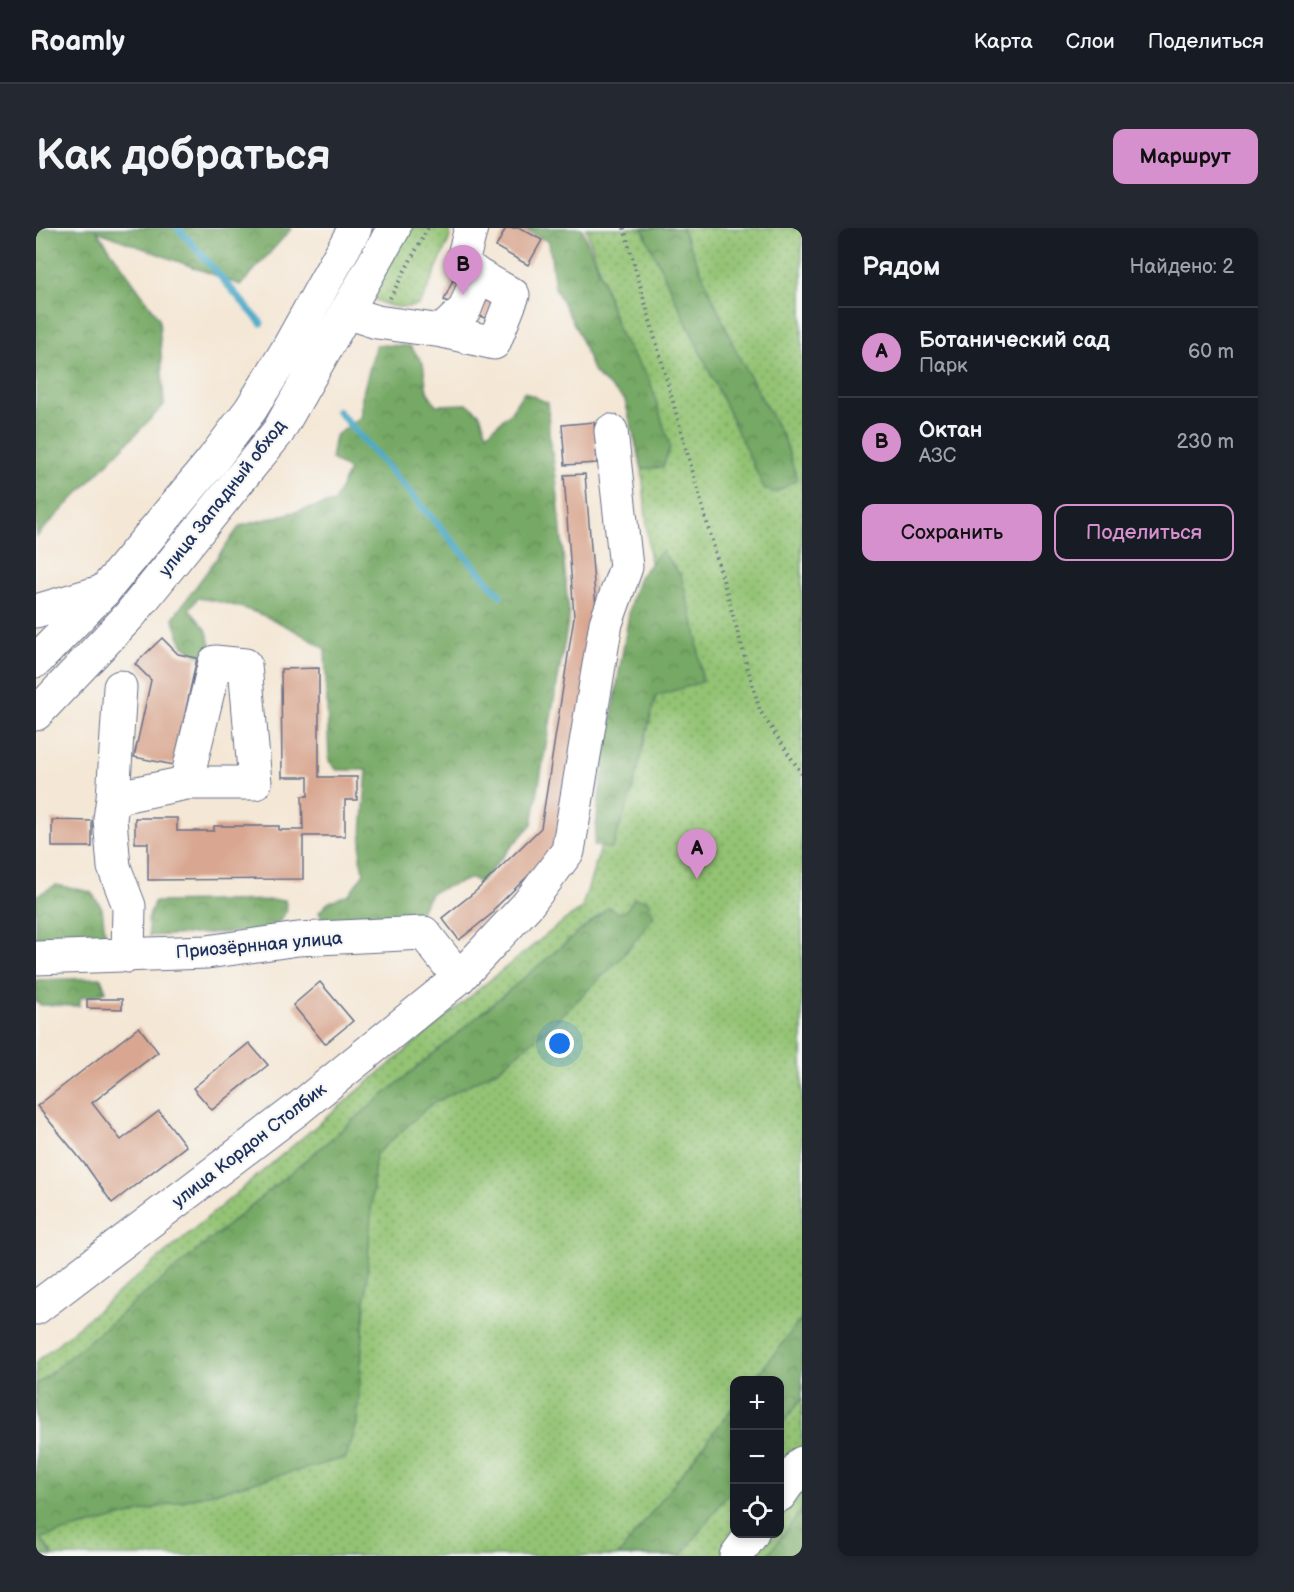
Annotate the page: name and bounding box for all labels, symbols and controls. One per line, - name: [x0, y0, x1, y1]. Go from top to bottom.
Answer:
- text: Roamly: [30, 25, 125, 58]
- text: Карта: [974, 29, 1033, 54]
- text: Слои: [1066, 29, 1115, 54]
- text: Поделиться: [1148, 29, 1264, 54]
- button: Маршрут: [1113, 129, 1258, 184]
- text: Как добраться: [36, 131, 331, 182]
- pin: B: [444, 245, 482, 295]
- text: Рядом: [862, 252, 940, 283]
- text: Найдено: 2: [1130, 255, 1234, 279]
- text: Ботанический сад: [919, 327, 1110, 354]
- text: A: [875, 340, 888, 364]
- text: 60 m: [1188, 340, 1234, 364]
- text: Парк: [919, 354, 968, 378]
- street label: улица Западный обход: [155, 416, 290, 581]
- text: Октан: [919, 417, 982, 444]
- text: B: [874, 430, 889, 454]
- text: 230 m: [1177, 430, 1234, 454]
- text: АЗС: [919, 444, 956, 468]
- button: Сохранить: [862, 504, 1042, 561]
- button: Поделиться: [1054, 504, 1234, 561]
- pin: A: [678, 830, 716, 879]
- street label: Приозёрнная улица: [175, 928, 344, 963]
- your location: [545, 1029, 574, 1058]
- street label: улица Кордон Столбик: [168, 1078, 331, 1212]
- map controls: [730, 1376, 784, 1538]
- button: +: [730, 1376, 784, 1430]
- button: −: [730, 1430, 784, 1484]
- button: locate: [730, 1484, 784, 1538]

